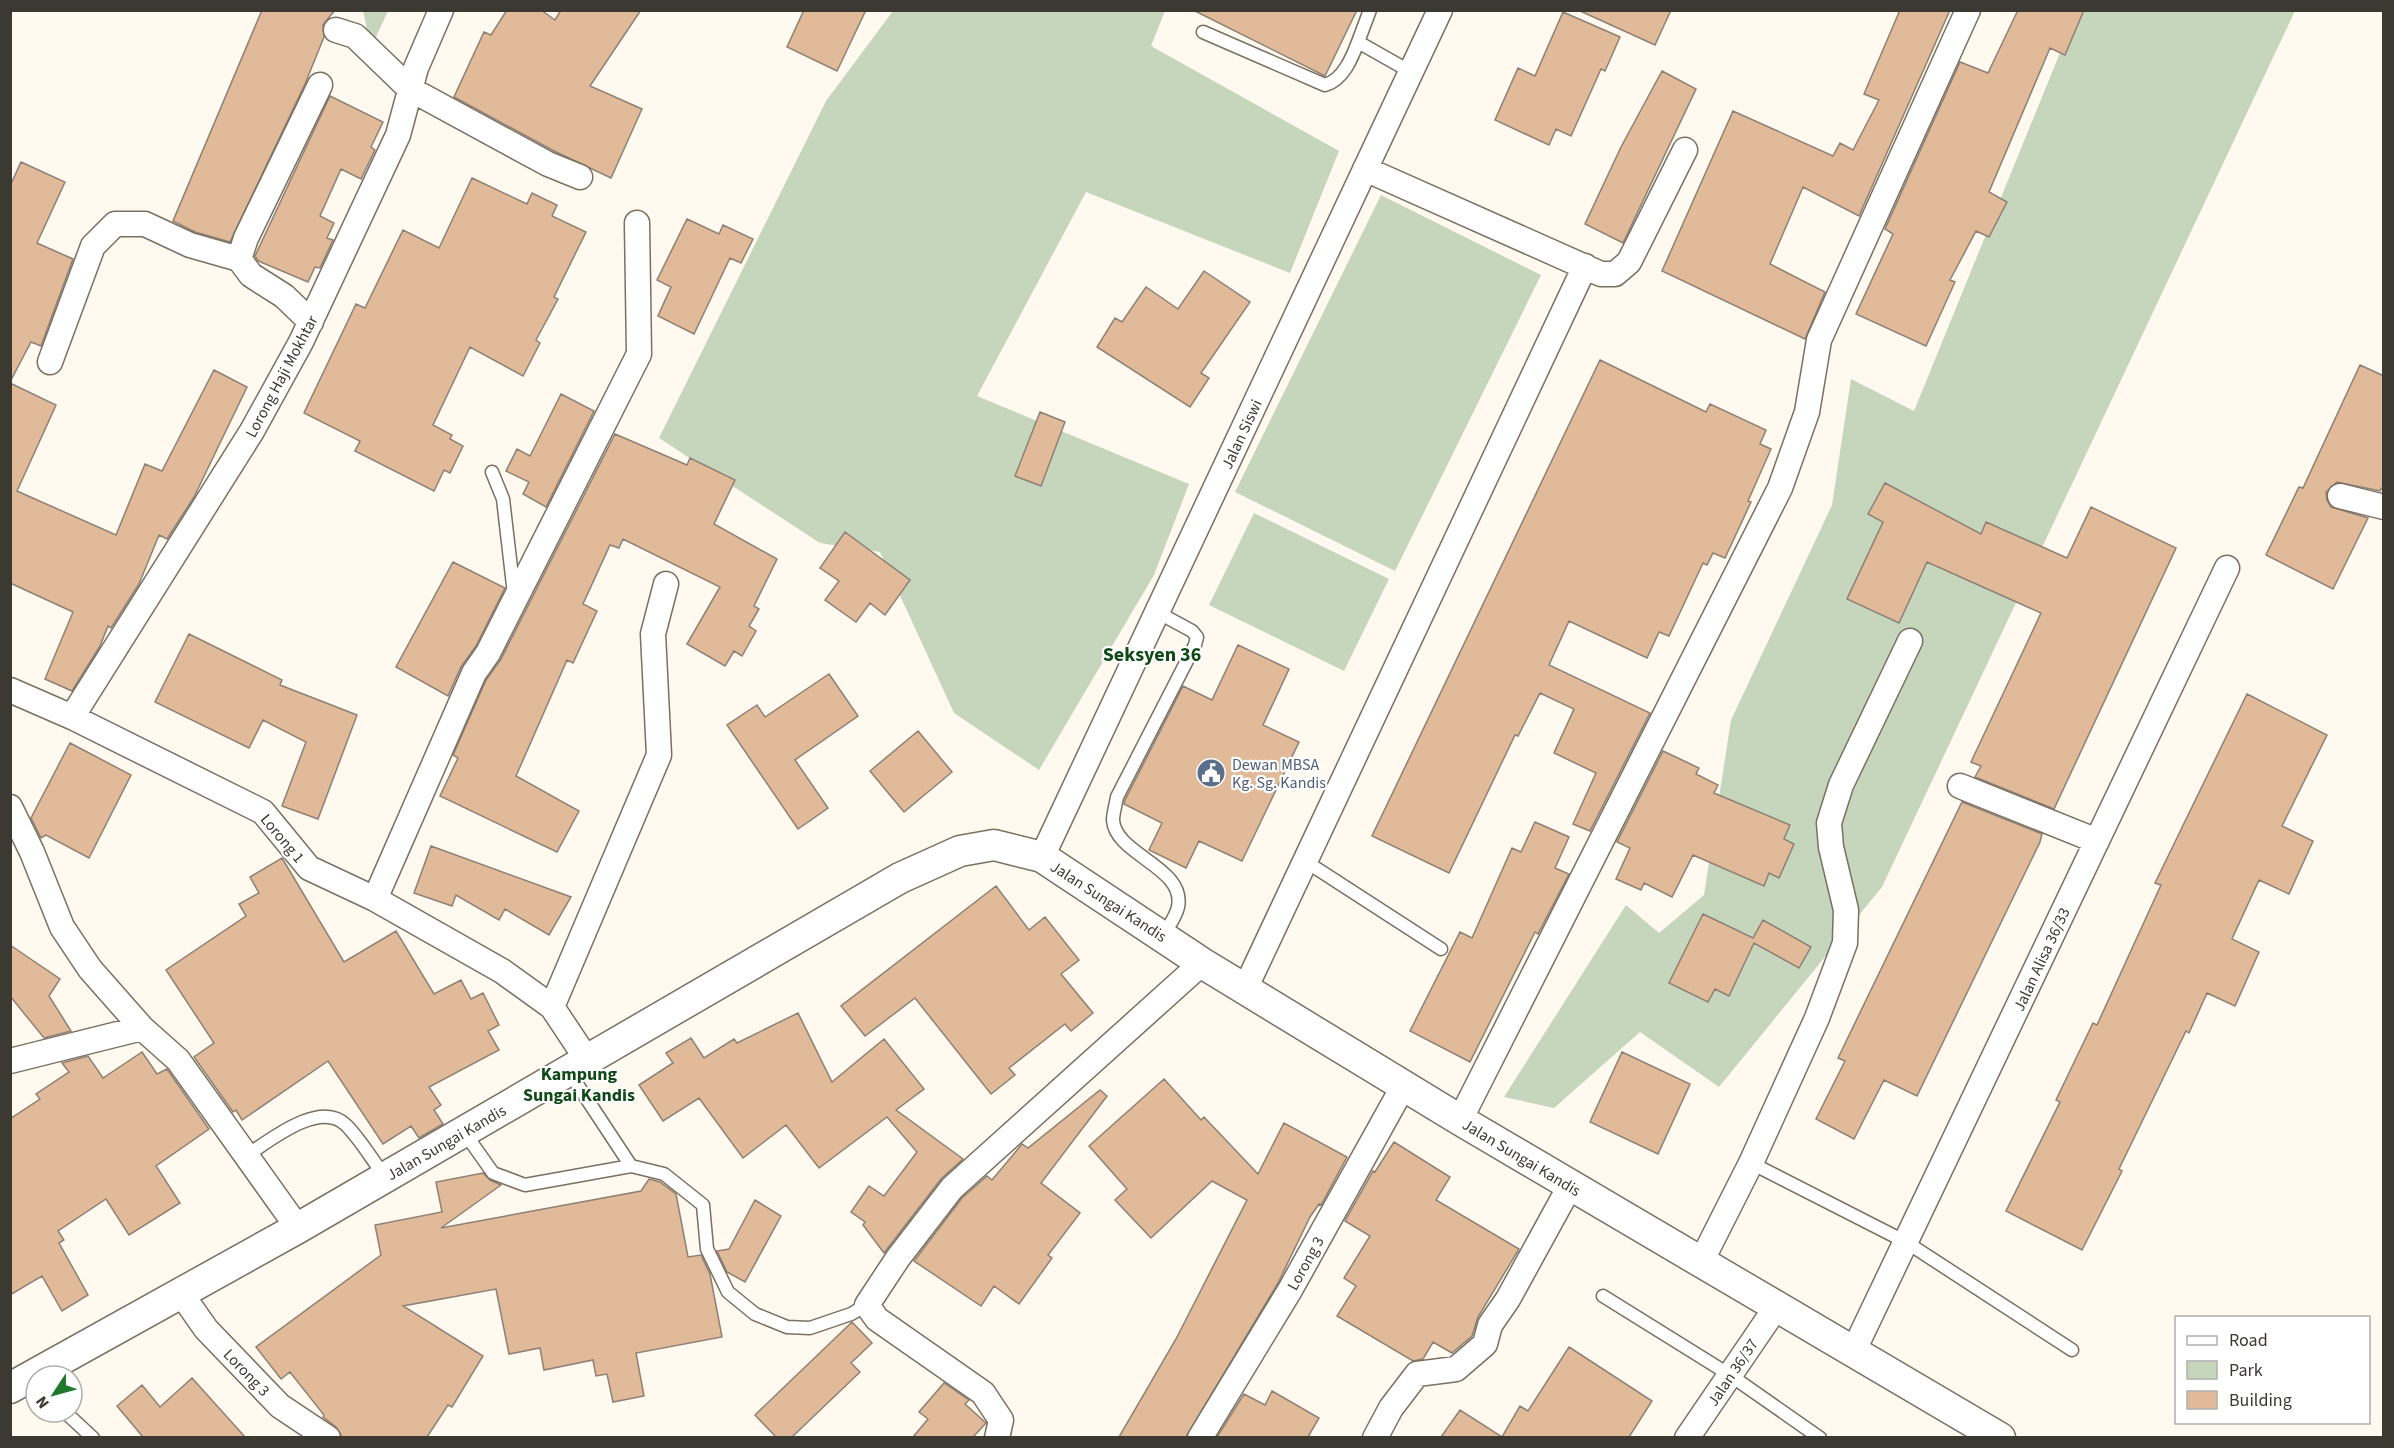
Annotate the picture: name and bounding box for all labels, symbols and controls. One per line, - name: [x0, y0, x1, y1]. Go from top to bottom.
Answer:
- street label: Lorong Haji Mokhtar: [240, 311, 324, 441]
- street label: Jalan Siswi: [1216, 396, 1268, 473]
- district label: Seksyen 36: [1103, 641, 1201, 669]
- place label: Dewan MBSA Kg. Sg. Kandis: [1232, 754, 1326, 794]
- public building icon: Dewan MBSA Kg. Sg. Kandis: [1195, 757, 1227, 789]
- street label: Lorong 1: [255, 809, 309, 868]
- street label: Jalan Sungai Kandis: [1046, 856, 1171, 948]
- street label: Jalan Alisa 36/33: [2008, 904, 2076, 1015]
- district label: Kampung Sungai Kandis: [523, 1062, 635, 1108]
- street label: Jalan Sungai Kandis: [383, 1100, 510, 1186]
- street label: Jalan Sungai Kandis: [1458, 1114, 1585, 1202]
- street label: Lorong 3: [1282, 1233, 1330, 1294]
- legend: [2175, 1316, 2370, 1424]
- text: Road: [2229, 1328, 2268, 1353]
- street label: Jalan 36/37: [1702, 1334, 1764, 1411]
- street label: Lorong 3: [218, 1344, 274, 1401]
- text: Park: [2229, 1358, 2263, 1383]
- north arrow: [24, 1364, 84, 1424]
- text: Building: [2229, 1388, 2292, 1413]
- text: N: [31, 1391, 55, 1413]

